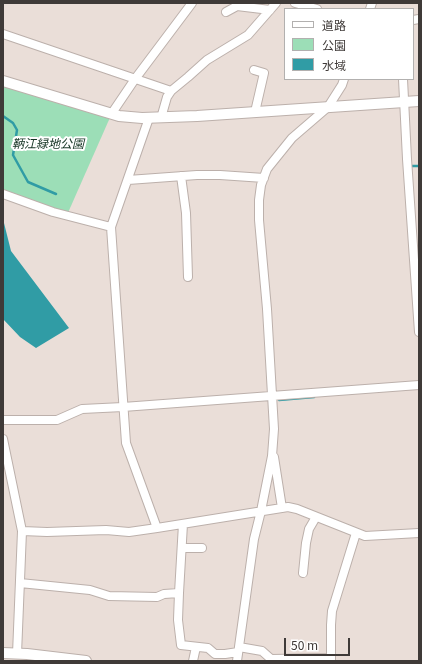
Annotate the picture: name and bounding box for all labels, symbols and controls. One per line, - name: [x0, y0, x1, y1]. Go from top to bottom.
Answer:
- legend: [284, 8, 414, 80]
- text: 道路: [322, 16, 346, 33]
- text: 公園: [322, 36, 346, 53]
- text: 水域: [322, 56, 346, 73]
- park label: 鞆江緑地公園: [12, 136, 84, 150]
- scale bar: [286, 630, 352, 656]
- text: 50 m: [291, 636, 318, 653]

